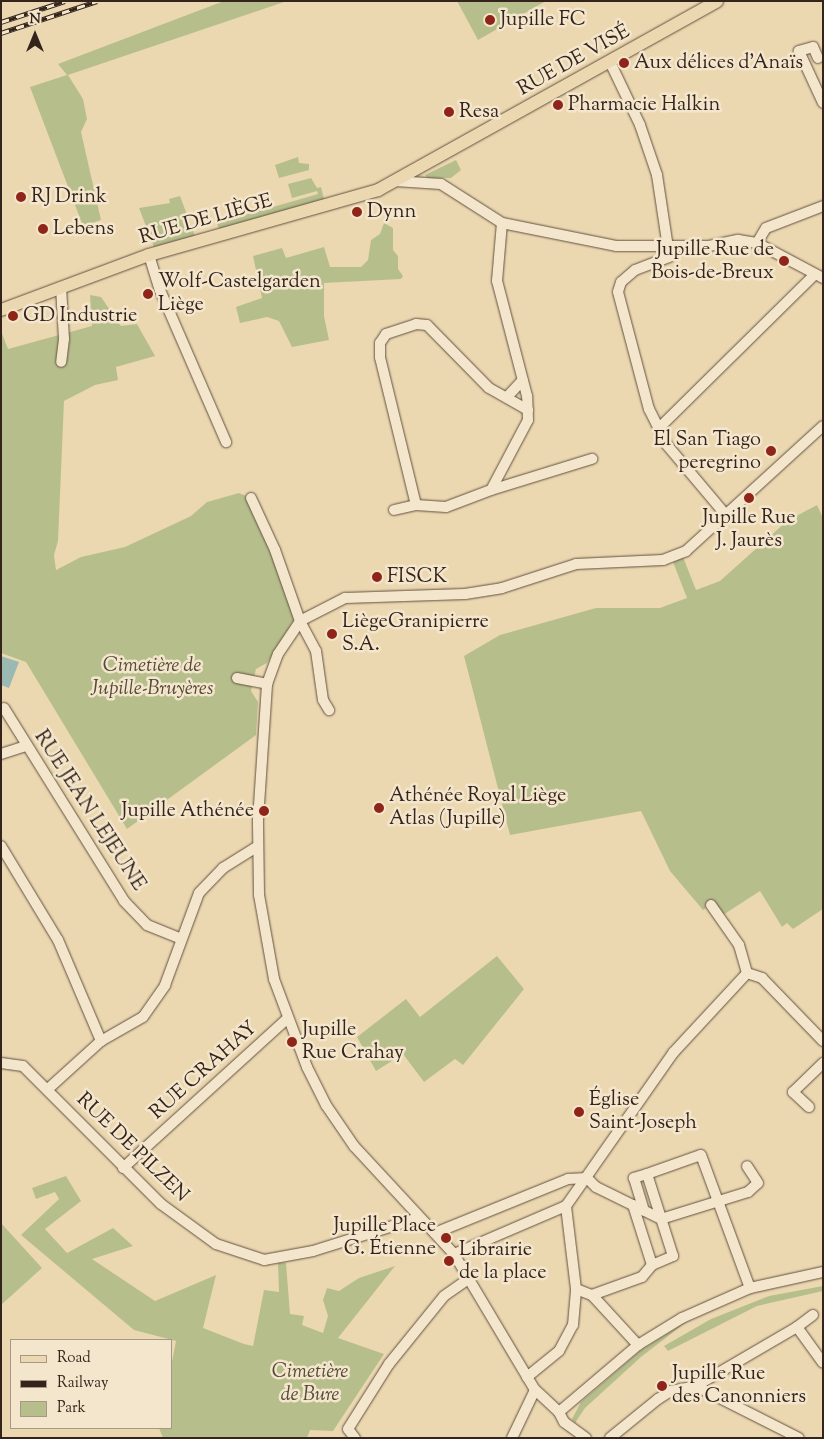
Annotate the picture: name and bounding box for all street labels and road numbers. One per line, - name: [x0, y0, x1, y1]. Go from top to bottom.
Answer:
- street label: RUE DE VISÉ: [514, 20, 634, 102]
- street label: RUE DE LIÈGE: [137, 190, 275, 250]
- street label: RUE JEAN LEJEUNE: [28, 726, 150, 896]
- street label: RUE CRAHAY: [145, 1017, 263, 1125]
- street label: RUE DE PILZEN: [71, 1088, 193, 1208]

